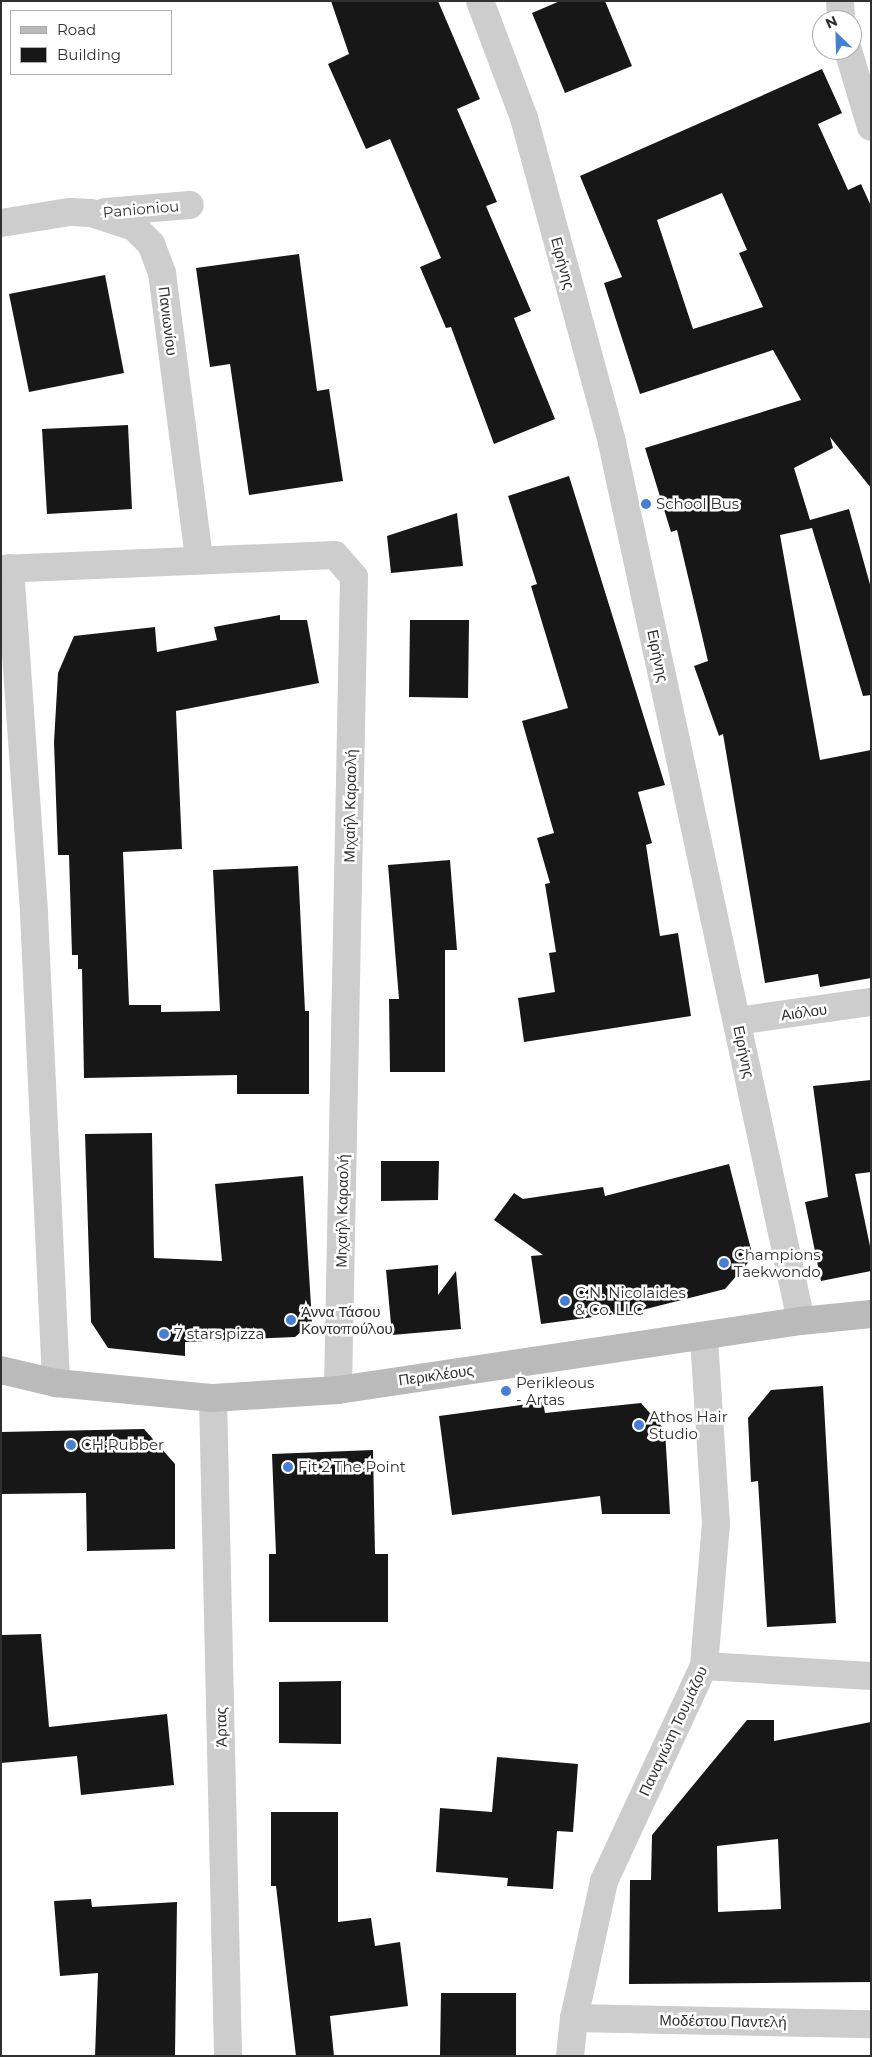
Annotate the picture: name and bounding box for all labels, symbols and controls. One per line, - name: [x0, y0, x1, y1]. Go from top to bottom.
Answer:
- legend: [10, 10, 172, 75]
- north arrow: [812, 10, 862, 60]
- text: N: [822, 12, 840, 33]
- text: Road: [57, 20, 96, 39]
- text: Building: [57, 45, 121, 64]
- street label: Panioniou: [102, 197, 180, 221]
- street label: Ειρήνης: [547, 235, 579, 291]
- street label: Πανιωνίου: [155, 285, 181, 357]
- place label: School Bus: [656, 495, 739, 513]
- marker: School Bus: [640, 498, 652, 510]
- street label: Ειρήνης: [644, 628, 672, 684]
- street label: Μιχαήλ Καραολή: [340, 749, 360, 863]
- street label: Αιόλου: [780, 1000, 828, 1024]
- street label: Ειρήνης: [730, 1024, 758, 1080]
- street label: Μιχαήλ Καραολή: [332, 1154, 352, 1268]
- place label: Champions Taekwondo: [734, 1245, 821, 1280]
- marker: Champions Taekwondo: [718, 1257, 730, 1269]
- place label: C.N. Nicolaides & Co. LLC: [575, 1283, 686, 1318]
- marker: C.N. Nicolaides & Co. LLC: [559, 1295, 571, 1307]
- place label: Άννα Τάσου Κοντοπούλου: [301, 1302, 393, 1337]
- marker: Άννα Τάσου Κοντοπούλου: [285, 1314, 297, 1326]
- place label: 7 stars pizza: [174, 1325, 264, 1343]
- marker: 7 stars pizza: [158, 1328, 170, 1340]
- street label: Περικλέους: [397, 1361, 475, 1389]
- place label: Perikleous - Artas: [516, 1373, 594, 1408]
- marker: Perikleous - Artas: [500, 1385, 512, 1397]
- place label: Athos Hair Studio: [649, 1407, 728, 1442]
- marker: Athos Hair Studio: [633, 1419, 645, 1431]
- place label: CH Rubber: [81, 1436, 164, 1454]
- marker: CH Rubber: [65, 1439, 77, 1451]
- place label: Fit 2 The Point: [298, 1458, 406, 1476]
- marker: Fit 2 The Point: [282, 1461, 294, 1473]
- street label: Παναγιώτη Τουμάζου: [635, 1663, 711, 1799]
- street label: Άρτας: [212, 1707, 230, 1747]
- street label: Μοδέστου Παντελή: [659, 2011, 787, 2031]

